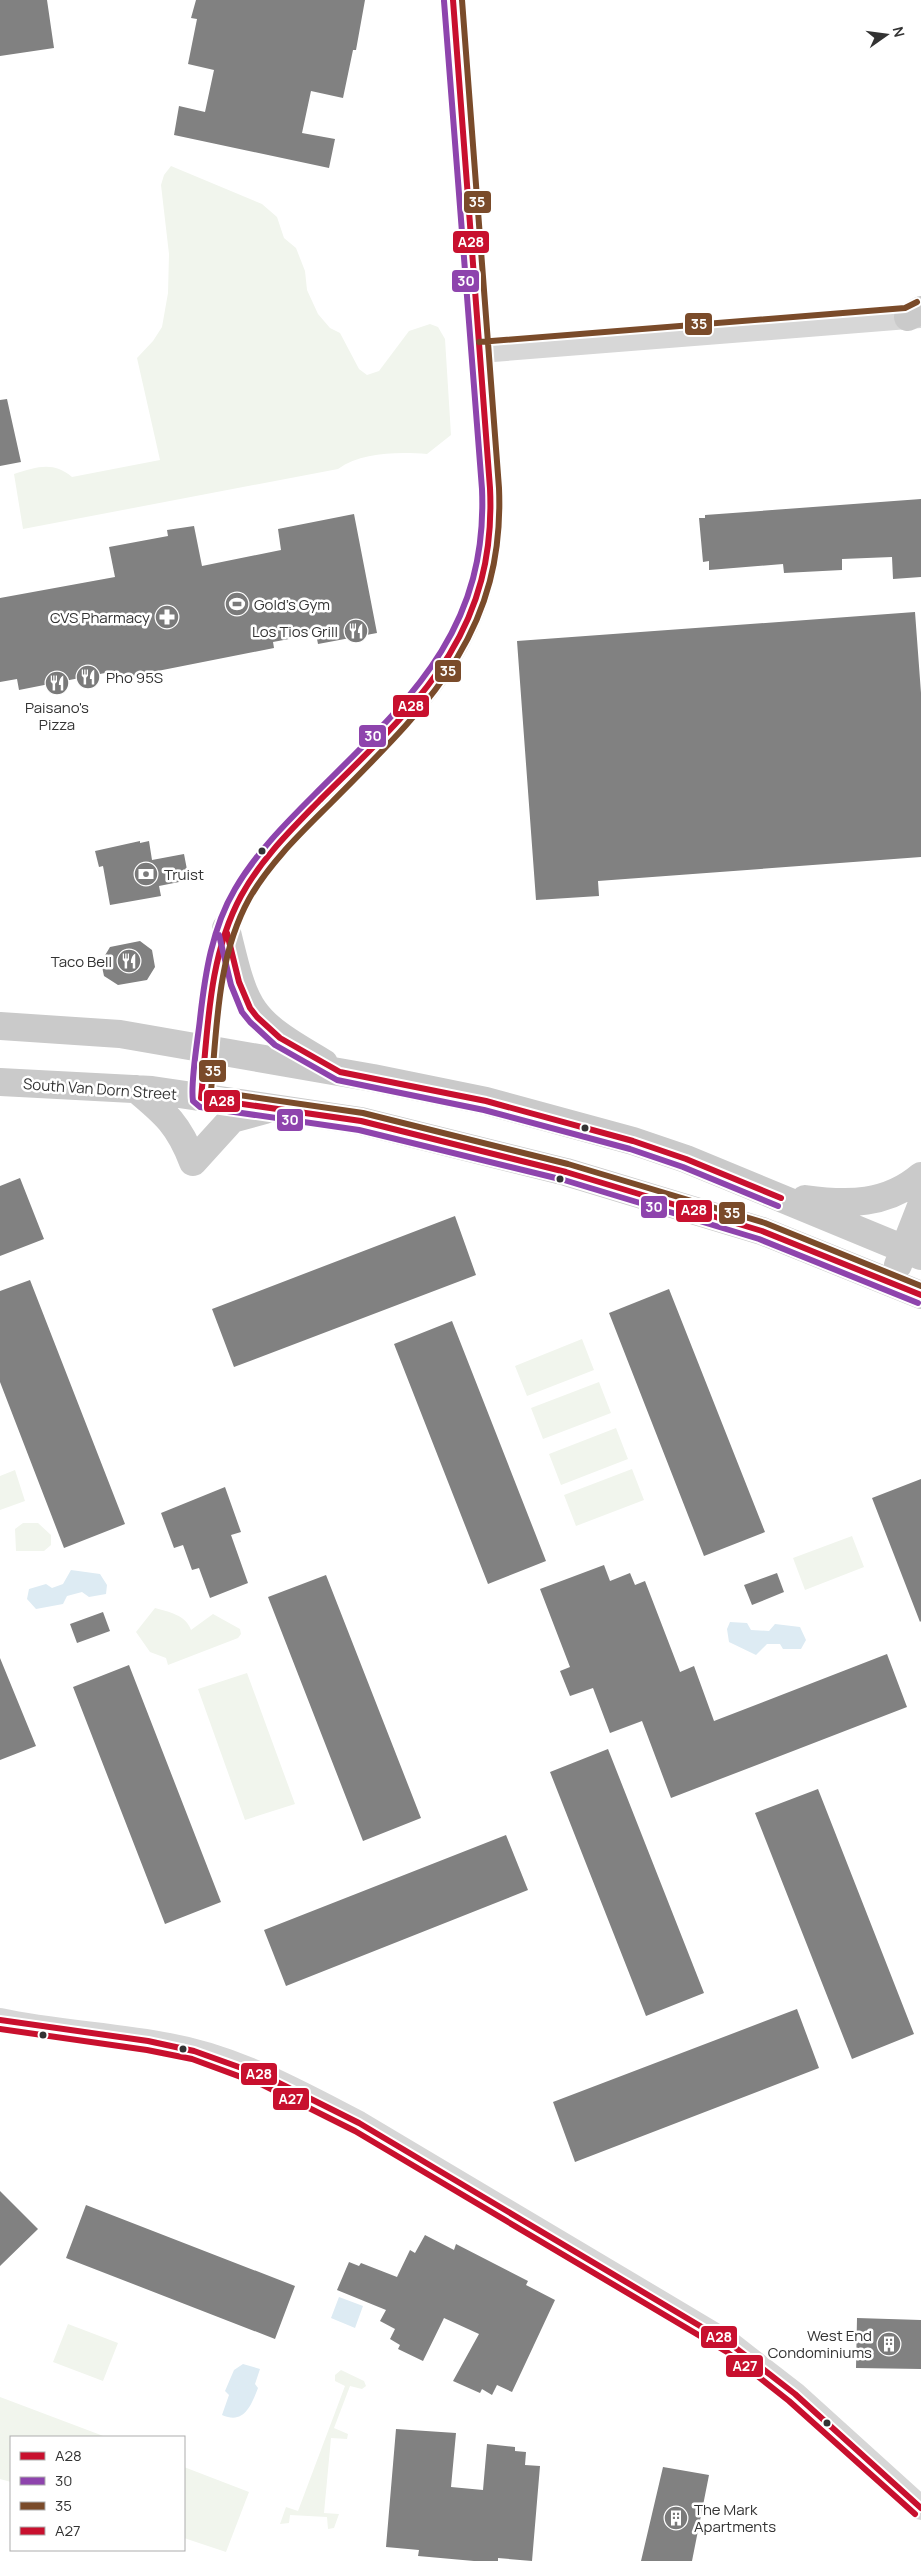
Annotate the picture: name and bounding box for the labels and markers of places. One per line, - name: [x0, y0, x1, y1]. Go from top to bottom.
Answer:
- sports icon: Gold's Gym: [224, 591, 250, 617]
- place label: Gold's Gym: [254, 594, 330, 615]
- pharmacy icon: CVS Pharmacy: [154, 604, 180, 630]
- place label: CVS Pharmacy: [50, 607, 150, 628]
- restaurant icon: Los Tios Grill: [343, 618, 369, 644]
- place label: Los Tios Grill: [252, 621, 338, 642]
- restaurant icon: Pho 95S: [75, 664, 101, 690]
- place label: Pho 95S: [106, 667, 163, 688]
- restaurant icon: Paisano's Pizza: [44, 670, 70, 696]
- place label: Paisano's Pizza: [25, 697, 89, 735]
- unlabelled marker: [257, 846, 267, 856]
- bank icon: Truist: [133, 861, 159, 887]
- place label: Truist: [164, 864, 204, 885]
- restaurant icon: Taco Bell: [116, 948, 142, 974]
- place label: Taco Bell: [51, 951, 112, 972]
- unlabelled marker: [580, 1123, 590, 1133]
- unlabelled marker: [555, 1174, 565, 1184]
- unlabelled marker: [38, 2030, 48, 2040]
- unlabelled marker: [178, 2044, 188, 2054]
- place label: West End Condominiums: [768, 2325, 872, 2363]
- building icon: West End Condominiums: [876, 2331, 902, 2357]
- unlabelled marker: [822, 2418, 832, 2428]
- place label: The Mark Apartments: [694, 2499, 776, 2537]
- building icon: The Mark Apartments: [663, 2505, 689, 2531]

